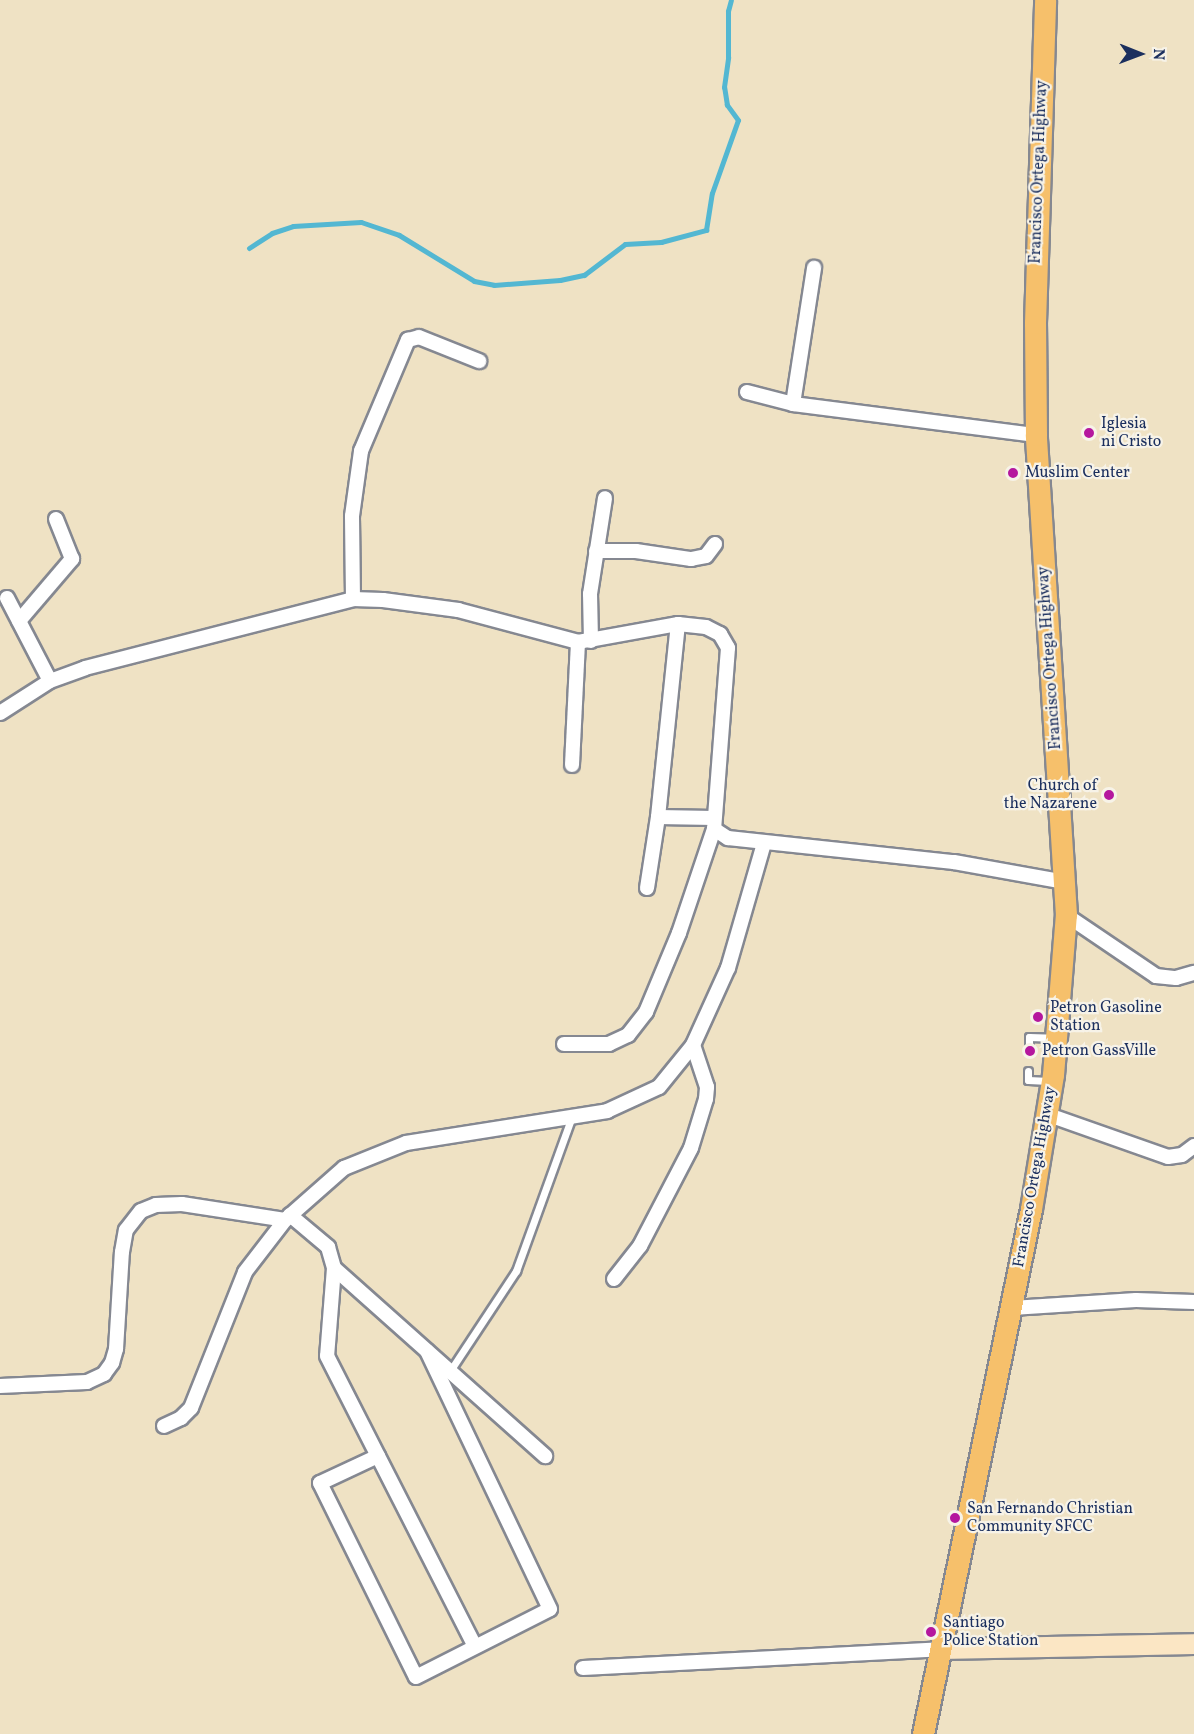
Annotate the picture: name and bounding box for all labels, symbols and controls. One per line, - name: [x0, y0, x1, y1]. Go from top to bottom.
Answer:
- north arrow: [1110, 24, 1170, 84]
- text: N: [1147, 48, 1169, 60]
- street label: Francisco Ortega Highway: [1026, 80, 1052, 264]
- place label: Iglesia ni Cristo: [1101, 414, 1161, 452]
- marker: Iglesia ni Cristo: [1082, 426, 1096, 440]
- place label: Muslim Center: [1025, 463, 1130, 483]
- marker: Muslim Center: [1006, 466, 1020, 480]
- street label: Francisco Ortega Highway: [1034, 566, 1066, 750]
- place label: Church of the Nazarene: [1004, 776, 1097, 814]
- marker: Church of the Nazarene: [1102, 788, 1116, 802]
- place label: Petron Gasoline Station: [1050, 998, 1162, 1036]
- marker: Petron Gasoline Station: [1031, 1010, 1045, 1024]
- place label: Petron GassVille: [1042, 1041, 1156, 1061]
- marker: Petron GassVille: [1023, 1044, 1037, 1058]
- street label: Francisco Ortega Highway: [1010, 1085, 1060, 1269]
- place label: San Fernando Christian Community SFCC: [967, 1499, 1133, 1537]
- marker: San Fernando Christian Community SFCC: [948, 1511, 962, 1525]
- place label: Santiago Police Station: [943, 1613, 1039, 1651]
- marker: Santiago Police Station: [924, 1625, 938, 1639]

